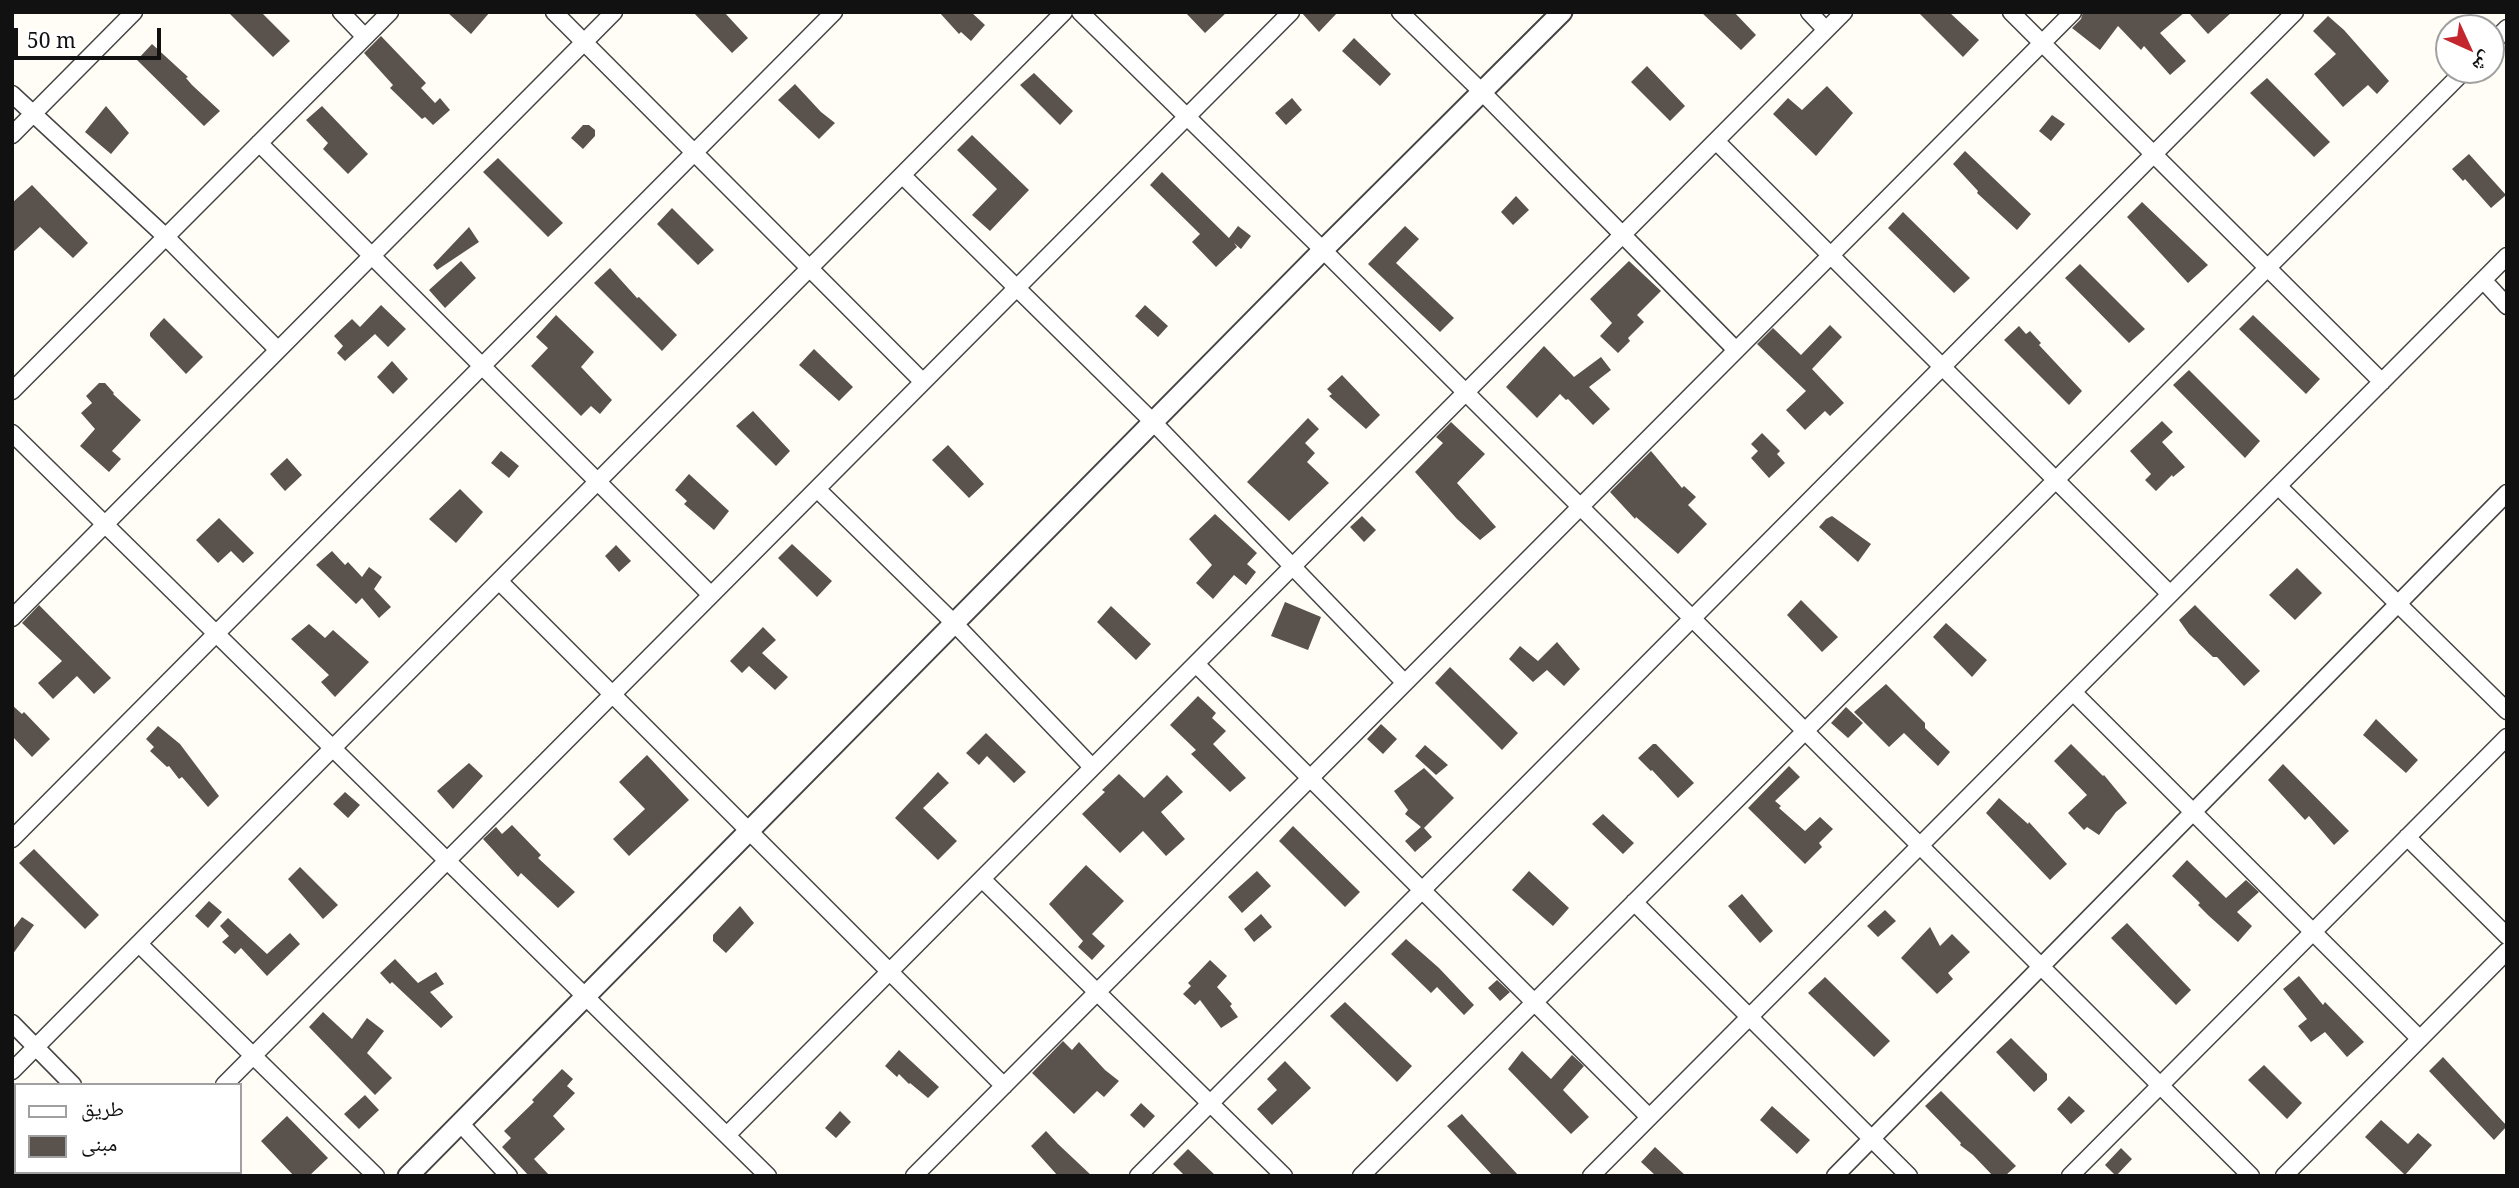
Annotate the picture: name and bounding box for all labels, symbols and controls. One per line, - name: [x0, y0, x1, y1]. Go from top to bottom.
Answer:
- scale bar: [18, 14, 164, 58]
- north arrow: [2435, 14, 2505, 84]
- text: 50 m: [27, 26, 76, 54]
- text: ش: [2467, 46, 2500, 79]
- legend: [14, 1083, 242, 1174]
- text: طريق: [81, 1094, 124, 1122]
- text: مبنى: [81, 1129, 117, 1157]

